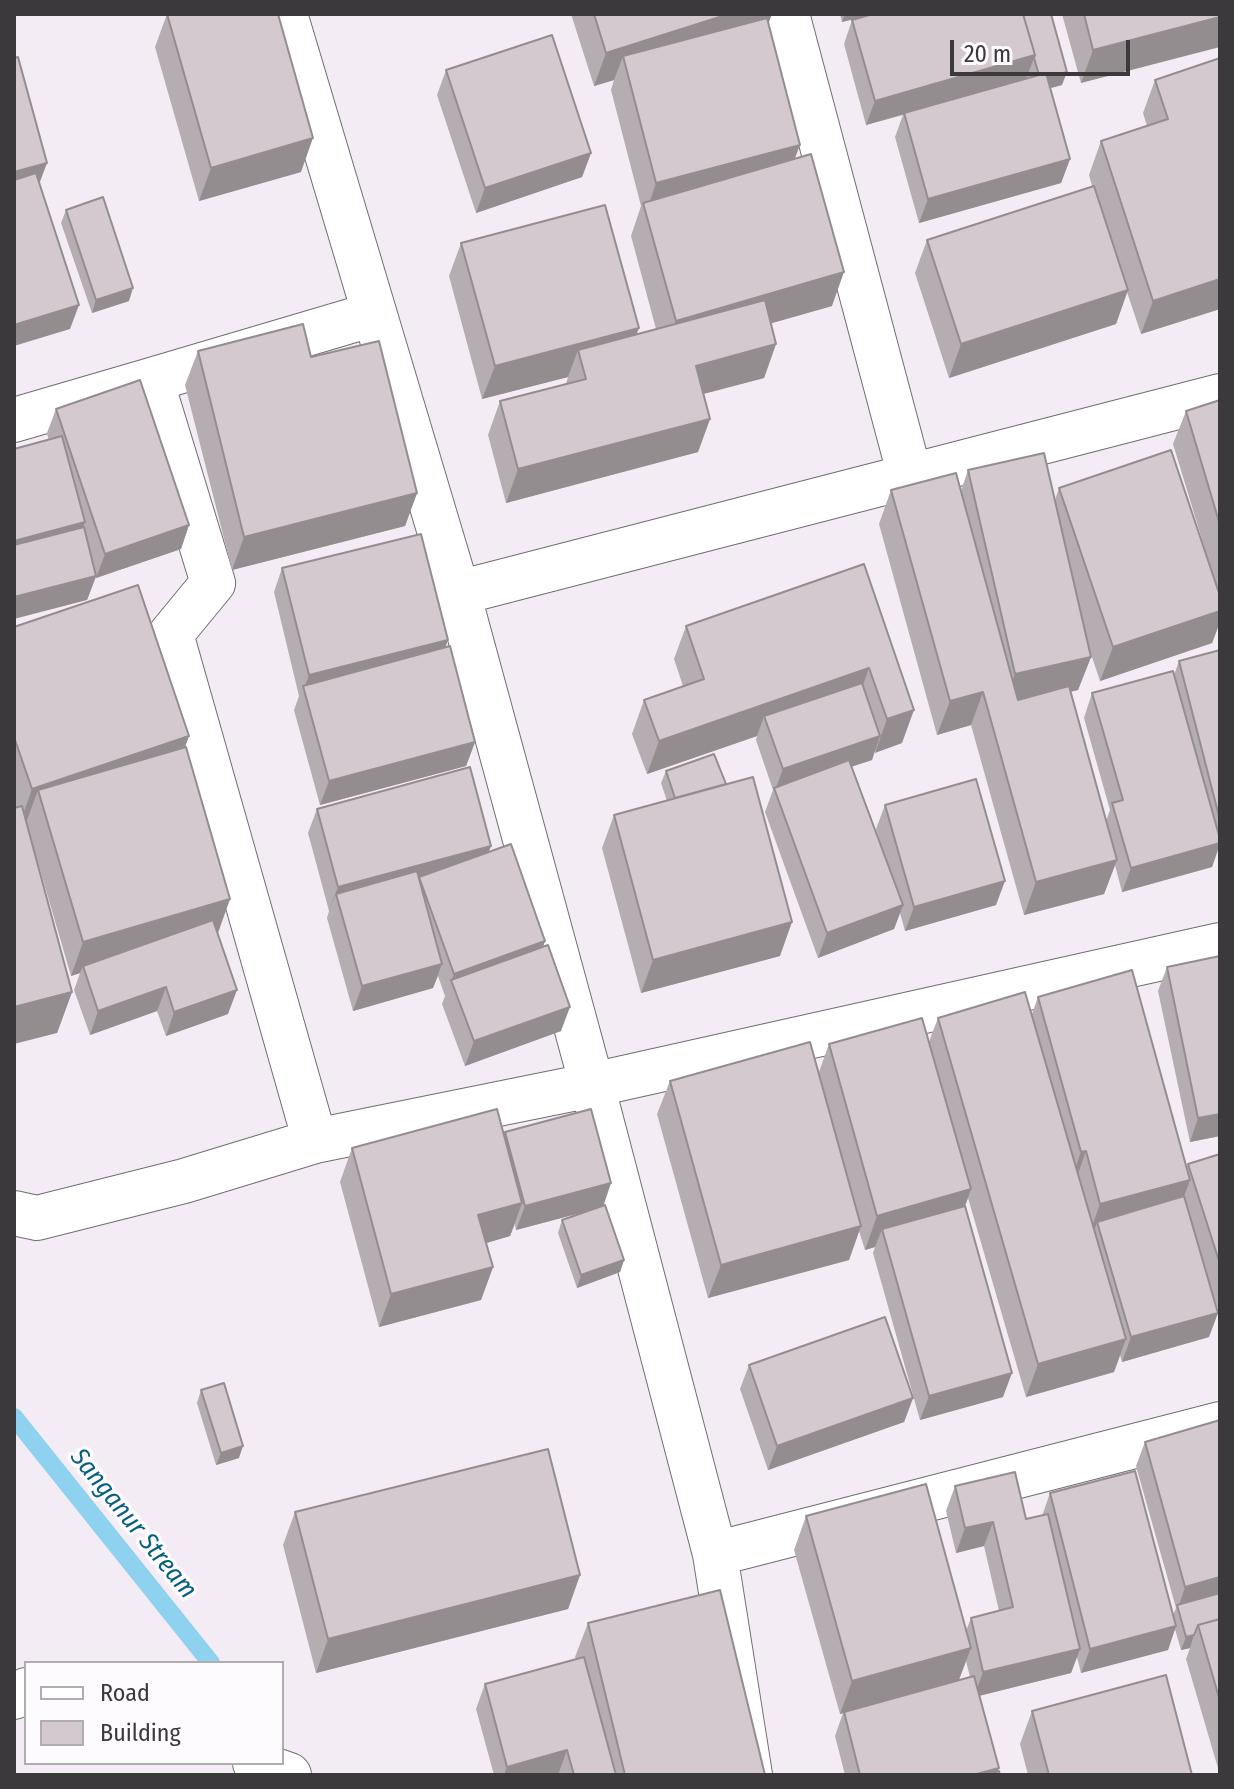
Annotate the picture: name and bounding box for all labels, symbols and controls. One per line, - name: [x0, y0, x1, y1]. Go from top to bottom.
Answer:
- scale bar: [954, 24, 1134, 74]
- text: 20 m: [964, 40, 1011, 68]
- water label: Sanganur Stream: [63, 1443, 203, 1605]
- legend: [24, 1661, 284, 1765]
- text: Road: [100, 1679, 150, 1707]
- text: Building: [100, 1719, 181, 1747]

